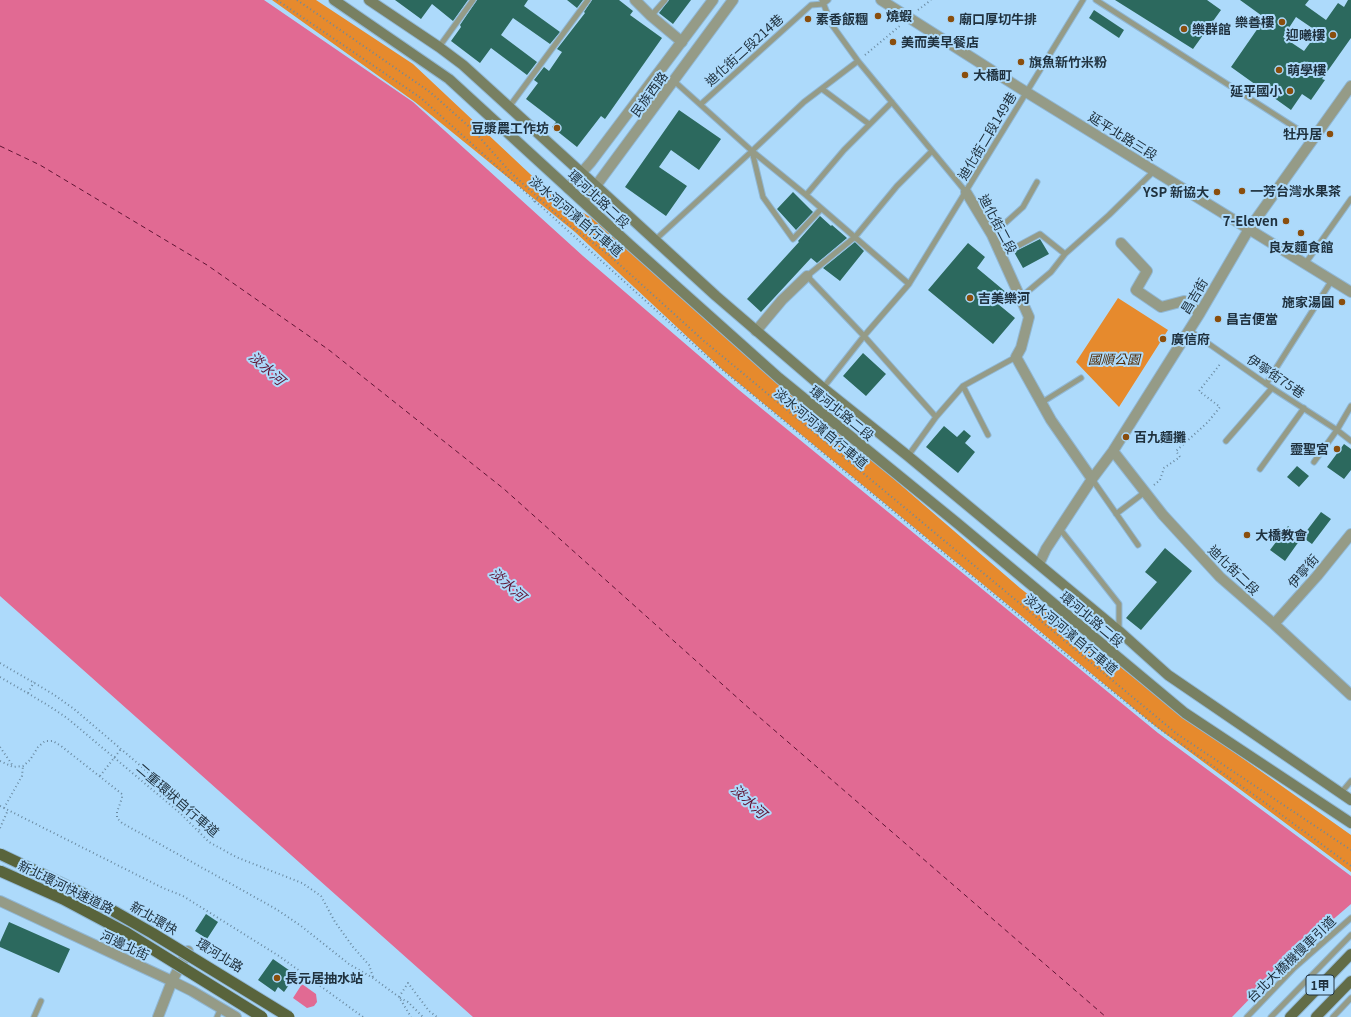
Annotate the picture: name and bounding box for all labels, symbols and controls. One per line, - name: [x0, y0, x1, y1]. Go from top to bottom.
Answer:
- place label: 燒蝦: [886, 8, 912, 24]
- street label: 迪化街二段214巷: [702, 11, 786, 89]
- place label: 素香飯糰: [816, 11, 868, 27]
- marker: 燒蝦: [873, 11, 883, 21]
- place label: 廟口厚切牛排: [959, 11, 1037, 27]
- marker: 素香飯糰: [803, 14, 813, 24]
- marker: 廟口厚切牛排: [946, 14, 956, 24]
- place label: 樂善樓: [1235, 14, 1274, 30]
- marker: 樂善樓: [1277, 17, 1287, 27]
- place label: 樂群館: [1192, 21, 1231, 37]
- marker: 樂群館: [1179, 24, 1189, 34]
- place label: 迎曦樓: [1286, 27, 1325, 43]
- marker: 迎曦樓: [1328, 30, 1338, 40]
- place label: 美而美早餐店: [901, 34, 979, 50]
- marker: 美而美早餐店: [888, 37, 898, 47]
- place label: 旗魚新竹米粉: [1029, 54, 1107, 70]
- marker: 旗魚新竹米粉: [1016, 57, 1026, 67]
- place label: 萌學樓: [1287, 62, 1326, 78]
- marker: 萌學樓: [1274, 65, 1284, 75]
- place label: 大橋町: [973, 67, 1012, 83]
- street label: 民族西路: [627, 68, 671, 120]
- marker: 大橋町: [960, 70, 970, 80]
- place label: 延平國小: [1230, 83, 1282, 99]
- marker: 延平國小: [1285, 86, 1295, 96]
- street label: 迪化街二段149巷: [955, 89, 1019, 183]
- street label: 延平北路三段: [1086, 109, 1160, 163]
- place label: 豆漿農工作坊: [471, 120, 549, 136]
- marker: 豆漿農工作坊: [552, 123, 562, 133]
- place label: 牡丹居: [1283, 126, 1322, 142]
- marker: 牡丹居: [1325, 129, 1335, 139]
- street label: 環河北路二段: [565, 167, 633, 231]
- street label: 淡水河河濱自行車道: [526, 172, 626, 260]
- place label: 一芳台灣水果茶: [1250, 183, 1341, 199]
- place label: YSP 新協大: [1143, 184, 1209, 200]
- marker: 一芳台灣水果茶: [1237, 186, 1247, 196]
- marker: YSP 新協大: [1212, 187, 1222, 197]
- street label: 迪化街二段: [976, 192, 1020, 256]
- place label: 7-Eleven: [1223, 213, 1278, 229]
- marker: 7-Eleven: [1281, 216, 1291, 226]
- marker: 良友麵食館: [1296, 228, 1306, 238]
- place label: 良友麵食館: [1269, 239, 1333, 255]
- street label: 昌吉街: [1177, 275, 1211, 317]
- place label: 吉美樂河: [978, 290, 1030, 306]
- marker: 吉美樂河: [965, 293, 975, 303]
- place label: 施家湯圓: [1282, 294, 1334, 310]
- marker: 施家湯圓: [1337, 297, 1347, 307]
- place label: 昌吉便當: [1226, 311, 1278, 327]
- marker: 昌吉便當: [1213, 314, 1223, 324]
- place label: 廣信府: [1171, 331, 1210, 347]
- marker: 廣信府: [1158, 334, 1168, 344]
- water label: 淡水河: [246, 348, 288, 388]
- park label: 國順公園: [1088, 351, 1140, 367]
- street label: 伊寧街75巷: [1244, 351, 1308, 401]
- street label: 環河北路二段: [807, 382, 877, 444]
- street label: 淡水河河濱自行車道: [771, 384, 871, 472]
- place label: 百九麵攤: [1134, 429, 1186, 445]
- marker: 百九麵攤: [1121, 432, 1131, 442]
- place label: 靈聖宮: [1290, 441, 1329, 457]
- marker: 靈聖宮: [1332, 444, 1342, 454]
- place label: 大橋教會: [1255, 527, 1307, 543]
- marker: 大橋教會: [1242, 530, 1252, 540]
- street label: 迪化街二段: [1205, 542, 1263, 598]
- street label: 伊寧街: [1284, 551, 1322, 591]
- water label: 淡水河: [487, 564, 529, 604]
- street label: 環河北路二段: [1057, 588, 1127, 650]
- street label: 淡水河河濱自行車道: [1021, 590, 1121, 678]
- street label: 二重環狀自行車道: [134, 760, 222, 840]
- water label: 淡水河: [728, 781, 770, 821]
- street label: 新北環河快速道路: [16, 857, 116, 917]
- street label: 新北環快: [128, 898, 180, 938]
- street label: 台北大橋機慢車引道: [1244, 913, 1338, 1005]
- street label: 河邊北街: [98, 927, 152, 963]
- street label: 環河北路: [194, 935, 246, 975]
- place label: 長元居抽水站: [285, 970, 363, 986]
- marker: 長元居抽水站: [272, 973, 282, 983]
- road number: 1甲: [1306, 975, 1334, 995]

